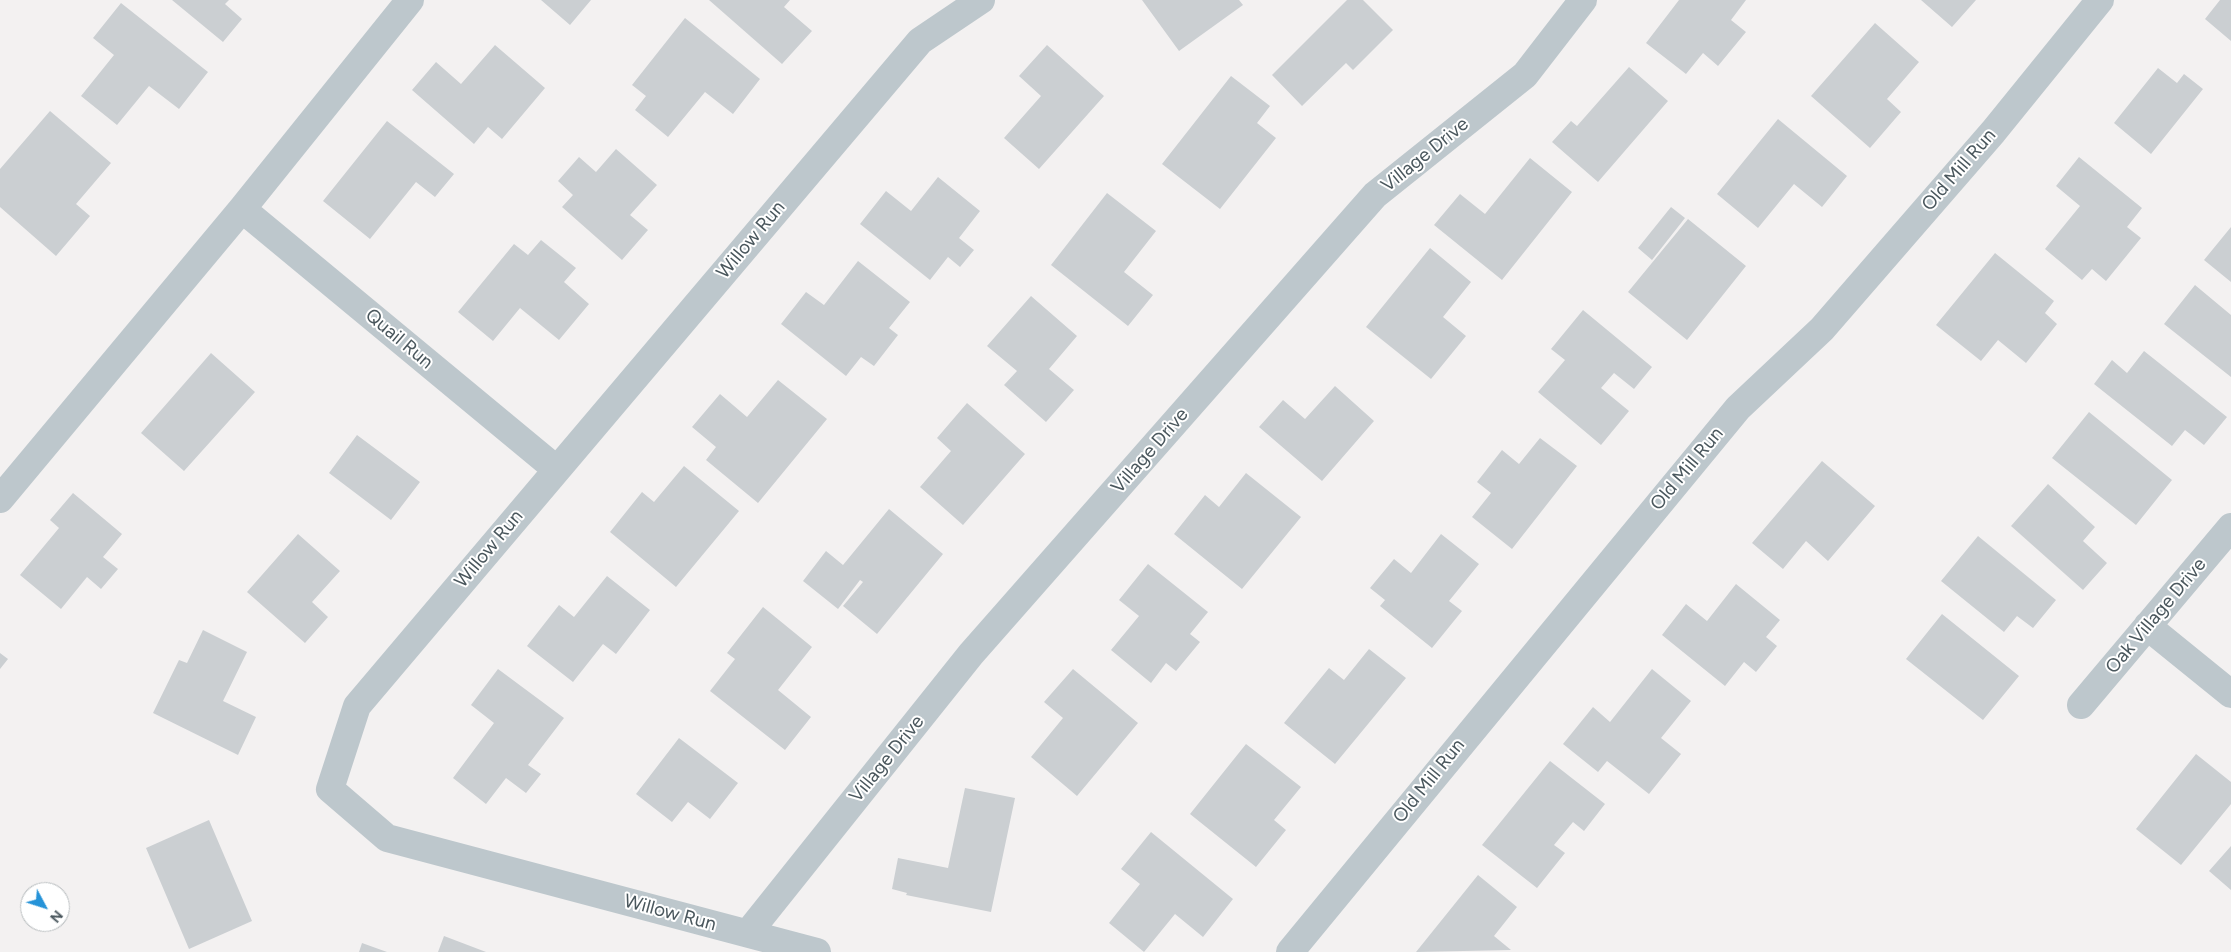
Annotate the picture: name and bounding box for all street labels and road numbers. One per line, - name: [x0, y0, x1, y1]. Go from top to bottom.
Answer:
- street label: Village Drive: [1377, 113, 1473, 197]
- street label: Old Mill Run: [1917, 124, 2001, 216]
- street label: Willow Run: [712, 196, 790, 284]
- street label: Quail Run: [360, 304, 438, 374]
- street label: Village Drive: [1107, 404, 1193, 498]
- street label: Old Mill Run: [1646, 423, 1728, 515]
- street label: Willow Run: [450, 505, 528, 593]
- street label: Oak Village Drive: [2101, 553, 2211, 679]
- street label: Village Drive: [845, 711, 929, 807]
- street label: Old Mill Run: [1388, 734, 1470, 828]
- street label: Willow Run: [621, 890, 719, 936]

